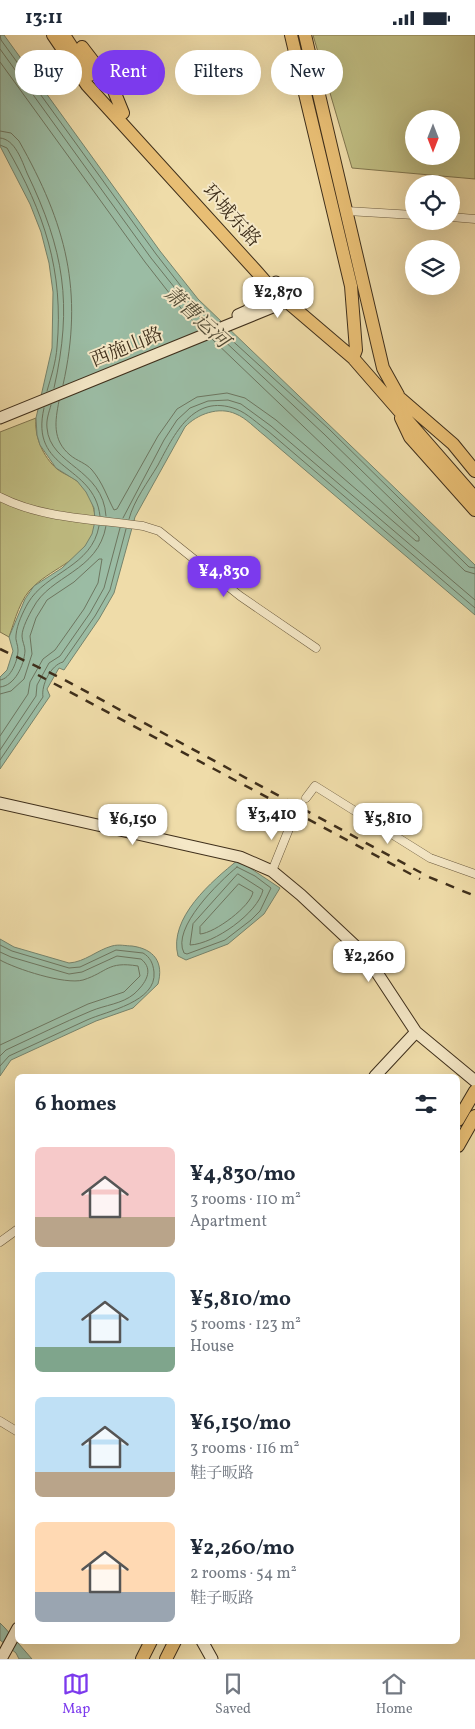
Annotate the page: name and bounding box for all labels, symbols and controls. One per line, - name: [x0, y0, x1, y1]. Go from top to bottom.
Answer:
- text: 13:11: [25, 5, 63, 31]
- chip: Buy: [15, 50, 82, 95]
- chip: Rent: [92, 50, 165, 95]
- chip: Filters: [175, 50, 261, 95]
- chip: New: [271, 50, 343, 95]
- north arrow: [405, 110, 460, 165]
- map controls: [405, 110, 460, 295]
- button: locate: [405, 175, 460, 230]
- street label: 环城东路: [196, 179, 266, 253]
- button: layers: [405, 240, 460, 295]
- pin: ¥2,870: [237, 277, 319, 319]
- water label: 萧曹运河: [157, 280, 237, 358]
- text: ¥2,870: [254, 282, 302, 304]
- street label: 西施山路: [87, 322, 167, 374]
- pin: ¥4,830: [183, 555, 265, 598]
- text: ¥4,830: [199, 561, 249, 583]
- pin: ¥3,410: [231, 799, 313, 841]
- pin: ¥6,150: [92, 803, 174, 846]
- pin: ¥5,810: [347, 803, 429, 845]
- text: ¥3,410: [248, 804, 296, 826]
- text: ¥5,810: [364, 808, 412, 830]
- text: ¥6,150: [109, 809, 157, 831]
- pin: ¥2,260: [328, 941, 410, 983]
- text: ¥2,260: [344, 946, 394, 968]
- text: 6 homes: [35, 1090, 116, 1119]
- icon: filters: [412, 1090, 440, 1118]
- text: ¥4,830/mo: [190, 1160, 296, 1189]
- icon: home: [75, 1167, 135, 1227]
- text: 3 rooms · 110 m²: [190, 1189, 301, 1211]
- text: Apartment: [190, 1211, 267, 1233]
- text: ¥5,810/mo: [190, 1285, 291, 1314]
- icon: home: [75, 1292, 135, 1352]
- text: 5 rooms · 123 m²: [190, 1314, 301, 1336]
- text: House: [190, 1336, 234, 1358]
- text: ¥6,150/mo: [190, 1409, 291, 1438]
- icon: home: [75, 1417, 135, 1477]
- text: 3 rooms · 116 m²: [190, 1438, 299, 1460]
- text: 鞋子畈路: [190, 1463, 254, 1485]
- text: ¥2,260/mo: [190, 1534, 294, 1563]
- icon: home: [75, 1542, 135, 1602]
- text: 2 rooms · 54 m²: [190, 1563, 297, 1585]
- text: 鞋子畈路: [190, 1588, 254, 1610]
- tab: Map: [62, 1670, 90, 1719]
- tab: Saved: [215, 1670, 251, 1719]
- tab: Home: [376, 1670, 413, 1719]

